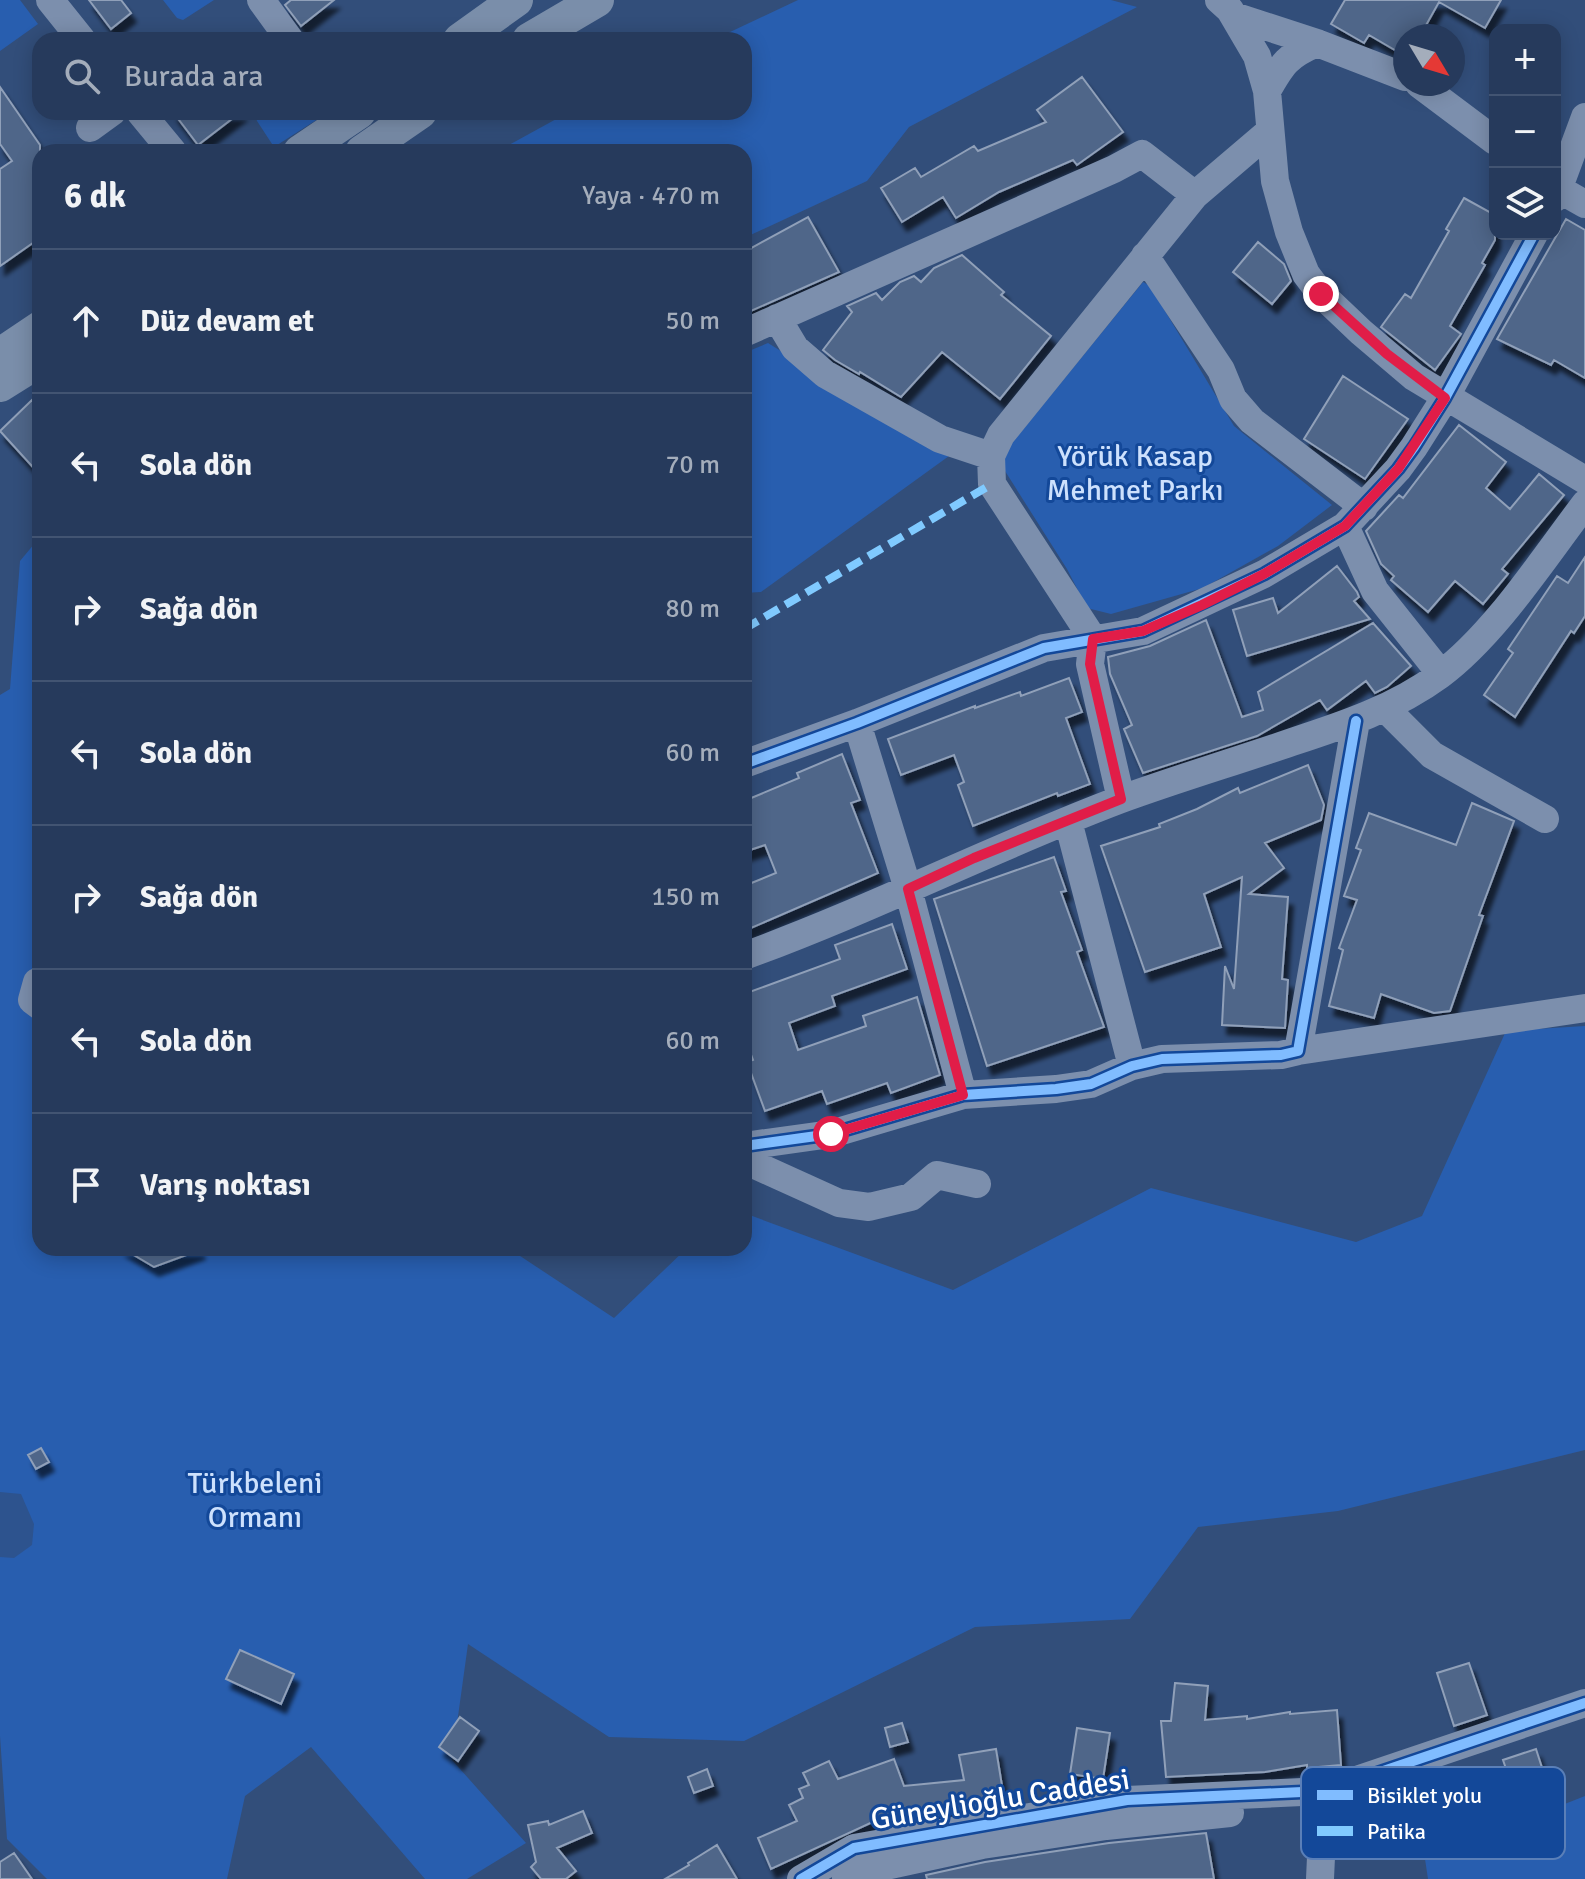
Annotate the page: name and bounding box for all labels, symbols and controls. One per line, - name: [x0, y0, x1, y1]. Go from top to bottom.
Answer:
- north arrow: [1393, 24, 1465, 96]
- map controls: [1489, 24, 1561, 240]
- button: +: [1489, 24, 1561, 96]
- search box: [32, 32, 752, 120]
- icon: search: [60, 54, 104, 98]
- text: Burada ara: [124, 58, 263, 95]
- button: −: [1489, 96, 1561, 168]
- button: layers: [1489, 168, 1561, 240]
- text: 6 dk: [64, 175, 126, 217]
- text: Yaya · 470 m: [582, 180, 720, 212]
- route end: [1303, 276, 1339, 312]
- icon: ahead: [64, 299, 108, 343]
- text: Düz devam et: [140, 303, 314, 340]
- text: 50 m: [665, 305, 720, 337]
- park label: Yörük Kasap Mehmet Parkı: [1046, 438, 1224, 509]
- icon: left: [64, 443, 108, 487]
- text: Sola dön: [140, 447, 252, 484]
- text: 70 m: [665, 449, 720, 481]
- icon: right: [64, 587, 108, 631]
- text: Sağa dön: [140, 591, 258, 628]
- text: 80 m: [665, 593, 720, 625]
- icon: left: [64, 731, 108, 775]
- text: Sola dön: [140, 735, 252, 772]
- text: 60 m: [665, 737, 720, 769]
- icon: right: [64, 875, 108, 919]
- text: Sağa dön: [140, 879, 258, 916]
- text: 150 m: [651, 881, 720, 913]
- icon: left: [64, 1019, 108, 1063]
- text: Sola dön: [140, 1023, 252, 1060]
- text: 60 m: [665, 1025, 720, 1057]
- route start: [813, 1116, 849, 1152]
- icon: arrive: [64, 1163, 108, 1207]
- text: Varış noktası: [140, 1167, 311, 1204]
- park label: Türkbeleni Ormanı: [188, 1465, 322, 1536]
- street label: Güneylioğlu Caddesi: [868, 1761, 1132, 1838]
- legend: [1301, 1767, 1565, 1859]
- text: Bisiklet yolu: [1367, 1782, 1482, 1809]
- text: Patika: [1367, 1818, 1426, 1845]

